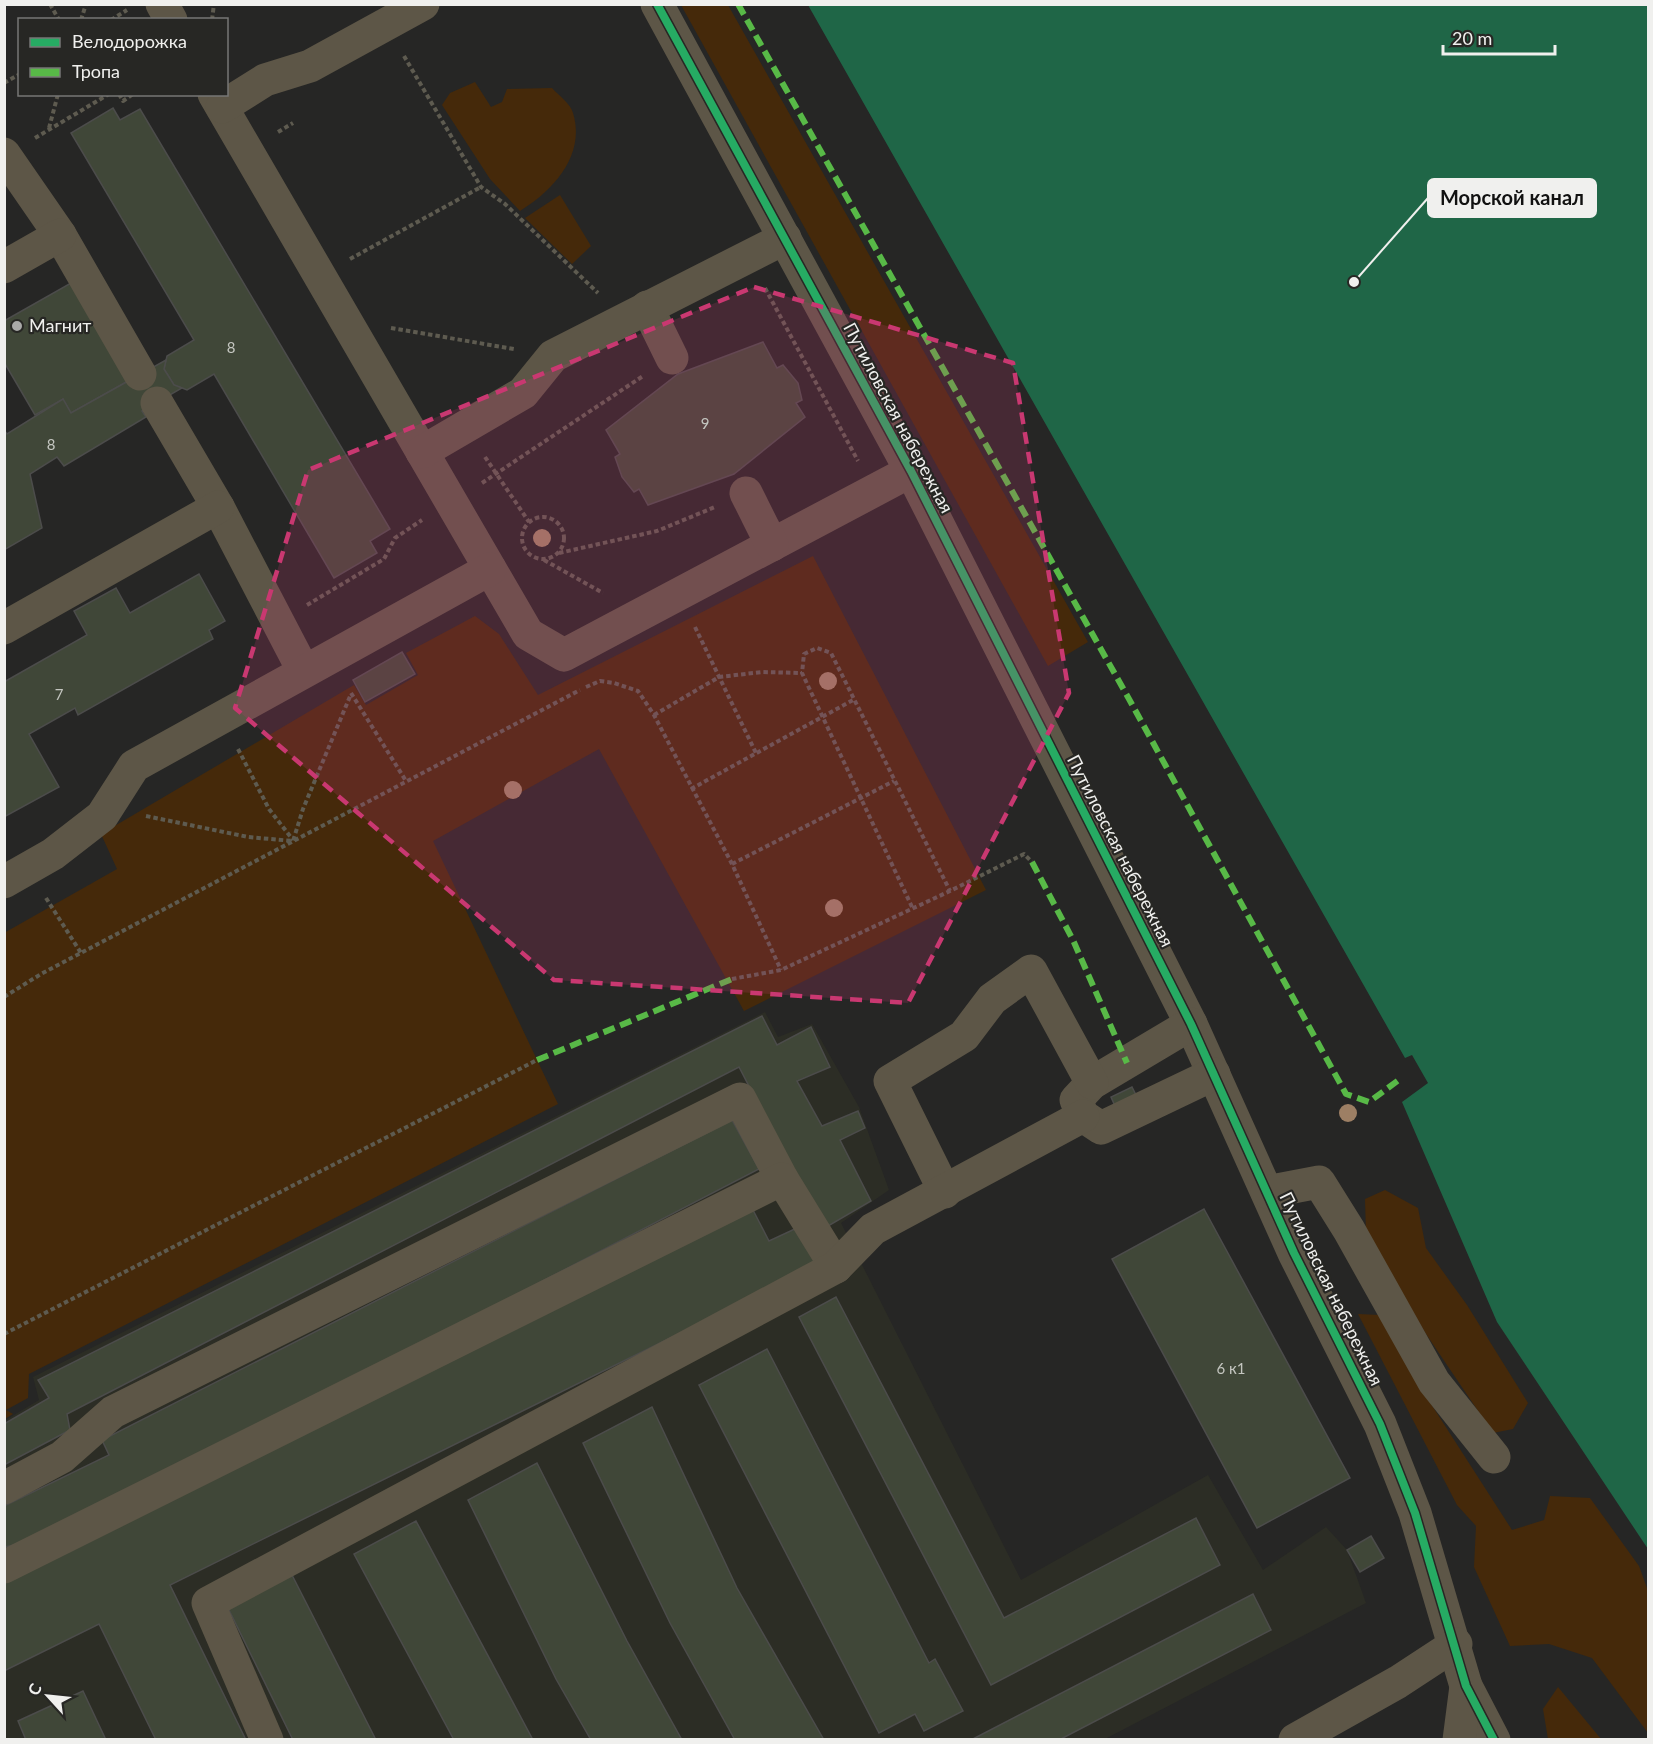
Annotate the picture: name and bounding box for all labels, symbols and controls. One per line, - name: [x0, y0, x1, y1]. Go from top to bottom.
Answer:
- legend: [18, 18, 228, 96]
- scale bar: [1443, 18, 1556, 56]
- text: 20 m: [1452, 27, 1492, 49]
- text: Велодорожка: [72, 30, 187, 52]
- text: Тропа: [72, 60, 120, 82]
- callout: Морской канал: [1428, 179, 1596, 217]
- text: Морской канал: [1440, 185, 1584, 209]
- place label: Магнит: [29, 314, 91, 336]
- marker: Магнит: [10, 319, 24, 333]
- street label: Путиловская набережная: [839, 319, 958, 517]
- house number: 8: [227, 338, 235, 356]
- house number: 9: [701, 414, 709, 432]
- house number: 8: [47, 435, 55, 453]
- house number: 7: [55, 685, 64, 703]
- street label: Путиловская набережная: [1063, 751, 1179, 950]
- street label: Путиловская набережная: [1275, 1188, 1388, 1389]
- house number: 6 к1: [1216, 1359, 1246, 1377]
- north arrow: [18, 1666, 78, 1726]
- text: С: [23, 1680, 45, 1698]

